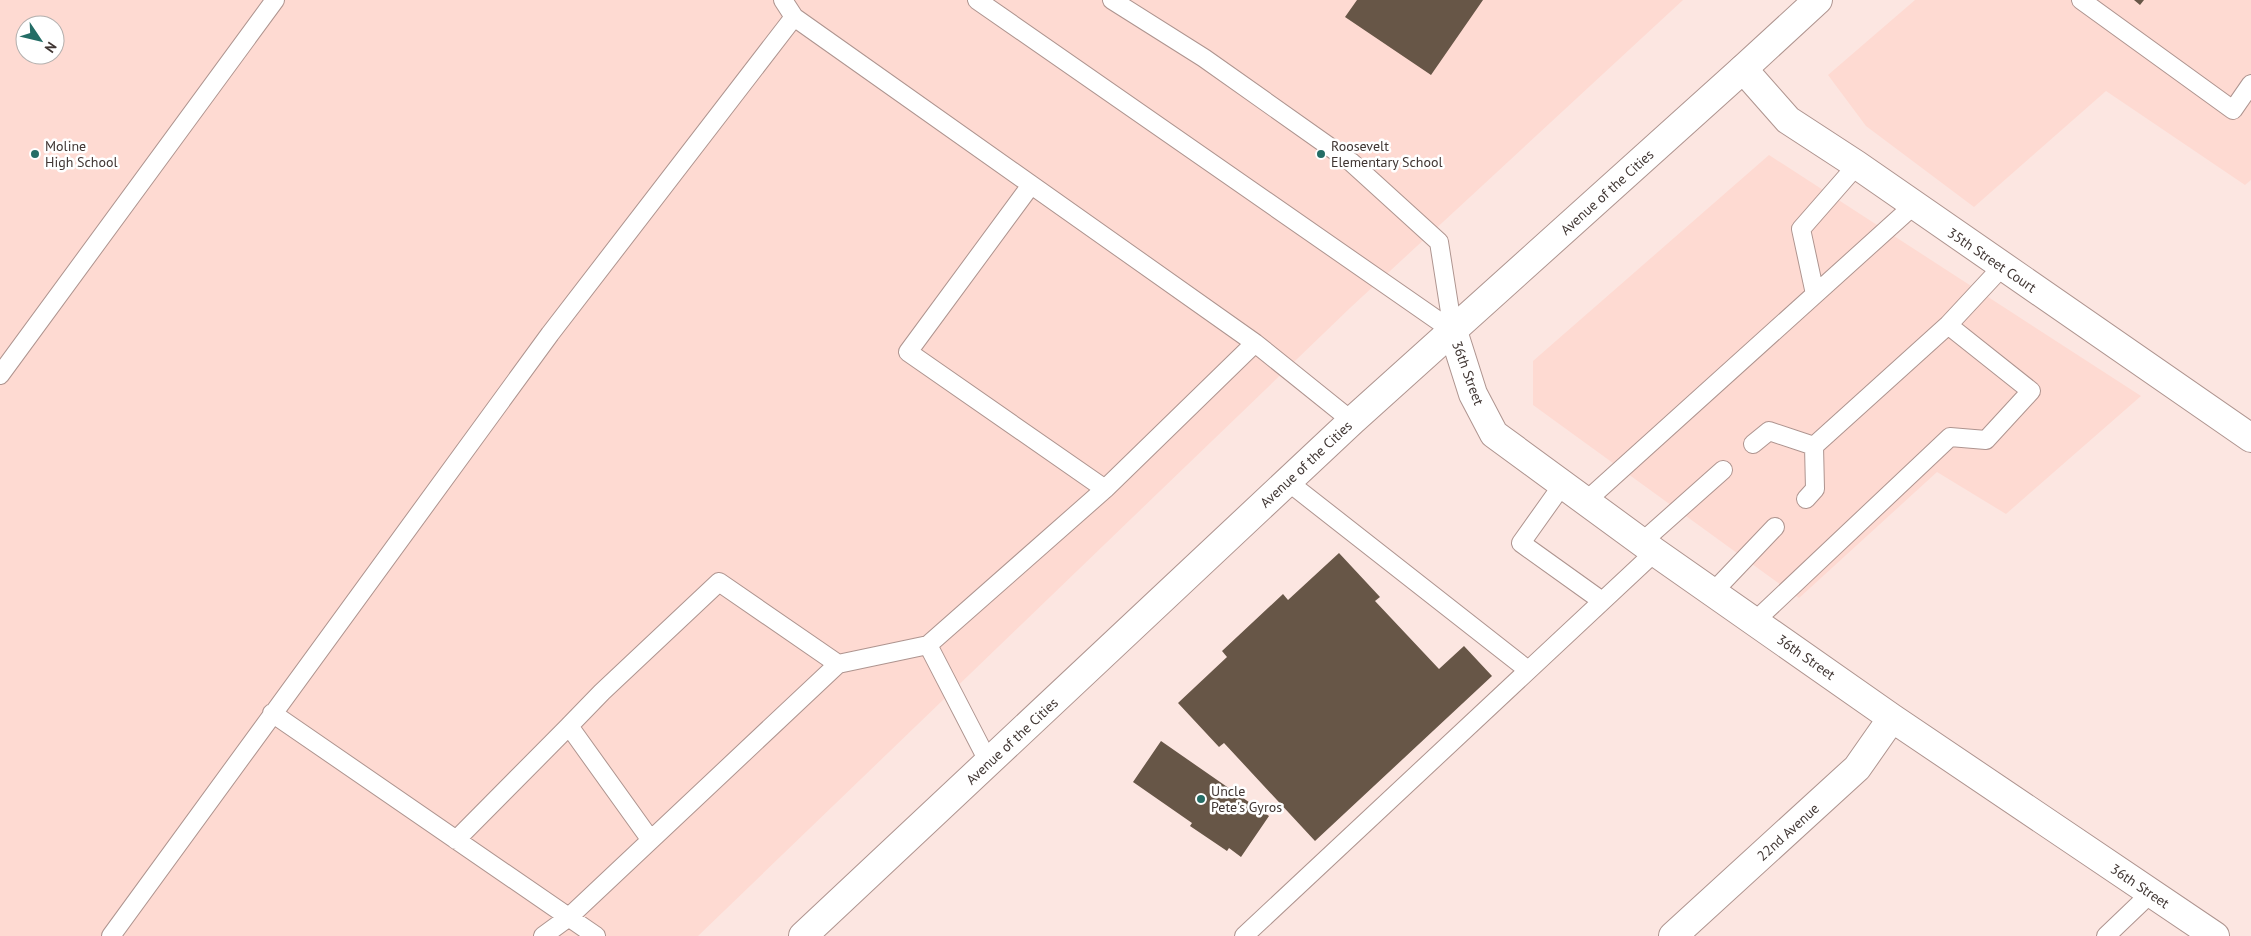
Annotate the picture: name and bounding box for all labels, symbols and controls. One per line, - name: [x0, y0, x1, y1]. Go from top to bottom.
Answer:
- north arrow: [15, 15, 65, 65]
- text: N: [41, 39, 61, 56]
- place label: Moline High School: [45, 137, 118, 171]
- place label: Roosevelt Elementary School: [1331, 137, 1443, 171]
- street label: Avenue of the Cities: [1557, 145, 1658, 239]
- marker: Moline High School: [29, 148, 41, 160]
- marker: Roosevelt Elementary School: [1315, 148, 1327, 160]
- street label: 35th Street Court: [1944, 224, 2040, 297]
- street label: 36th Street: [1448, 338, 1488, 408]
- street label: Avenue of the Cities: [1256, 417, 1356, 511]
- street label: 36th Street: [1773, 630, 1839, 684]
- street label: Avenue of the Cities: [962, 694, 1062, 788]
- place label: Uncle Pete's Gyros: [1211, 782, 1282, 816]
- marker: Uncle Pete's Gyros: [1195, 793, 1207, 805]
- street label: 22nd Avenue: [1753, 799, 1823, 865]
- street label: 36th Street: [2107, 860, 2173, 912]

